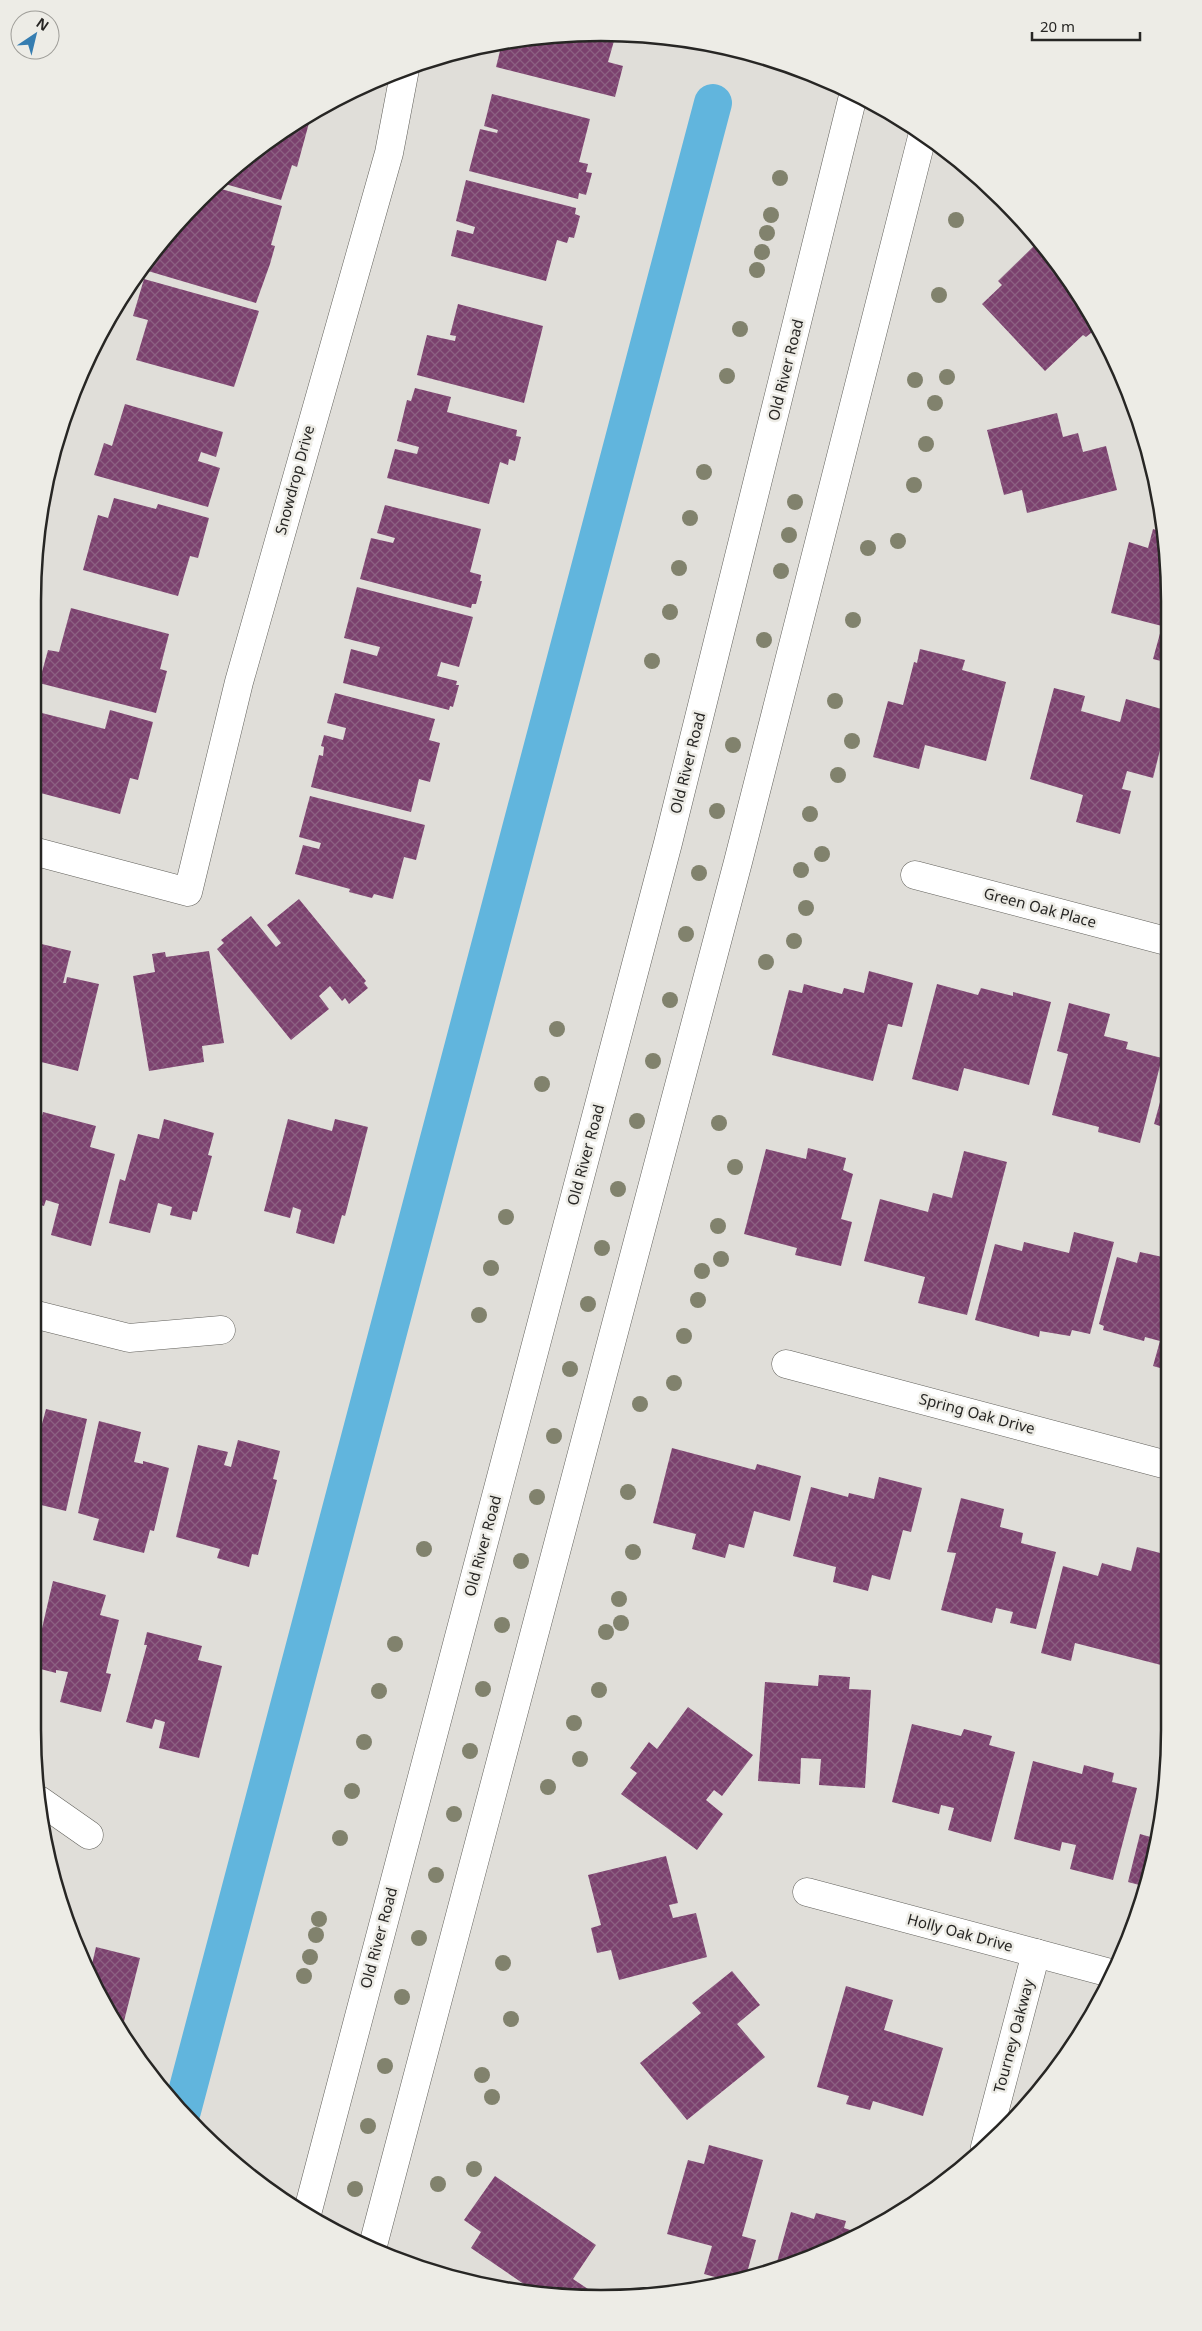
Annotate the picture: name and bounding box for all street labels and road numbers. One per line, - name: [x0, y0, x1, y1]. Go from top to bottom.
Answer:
- street label: Old River Road: [763, 317, 807, 423]
- street label: Snowdrop Drive: [270, 423, 318, 537]
- street label: Old River Road: [665, 710, 709, 816]
- street label: Green Oak Place: [982, 882, 1099, 932]
- street label: Old River Road: [562, 1102, 608, 1208]
- street label: Spring Oak Drive: [917, 1388, 1037, 1438]
- street label: Old River Road: [459, 1493, 505, 1599]
- street label: Old River Road: [355, 1885, 401, 1991]
- street label: Holly Oak Drive: [905, 1908, 1015, 1956]
- street label: Tourney Oakway: [988, 1976, 1038, 2095]

